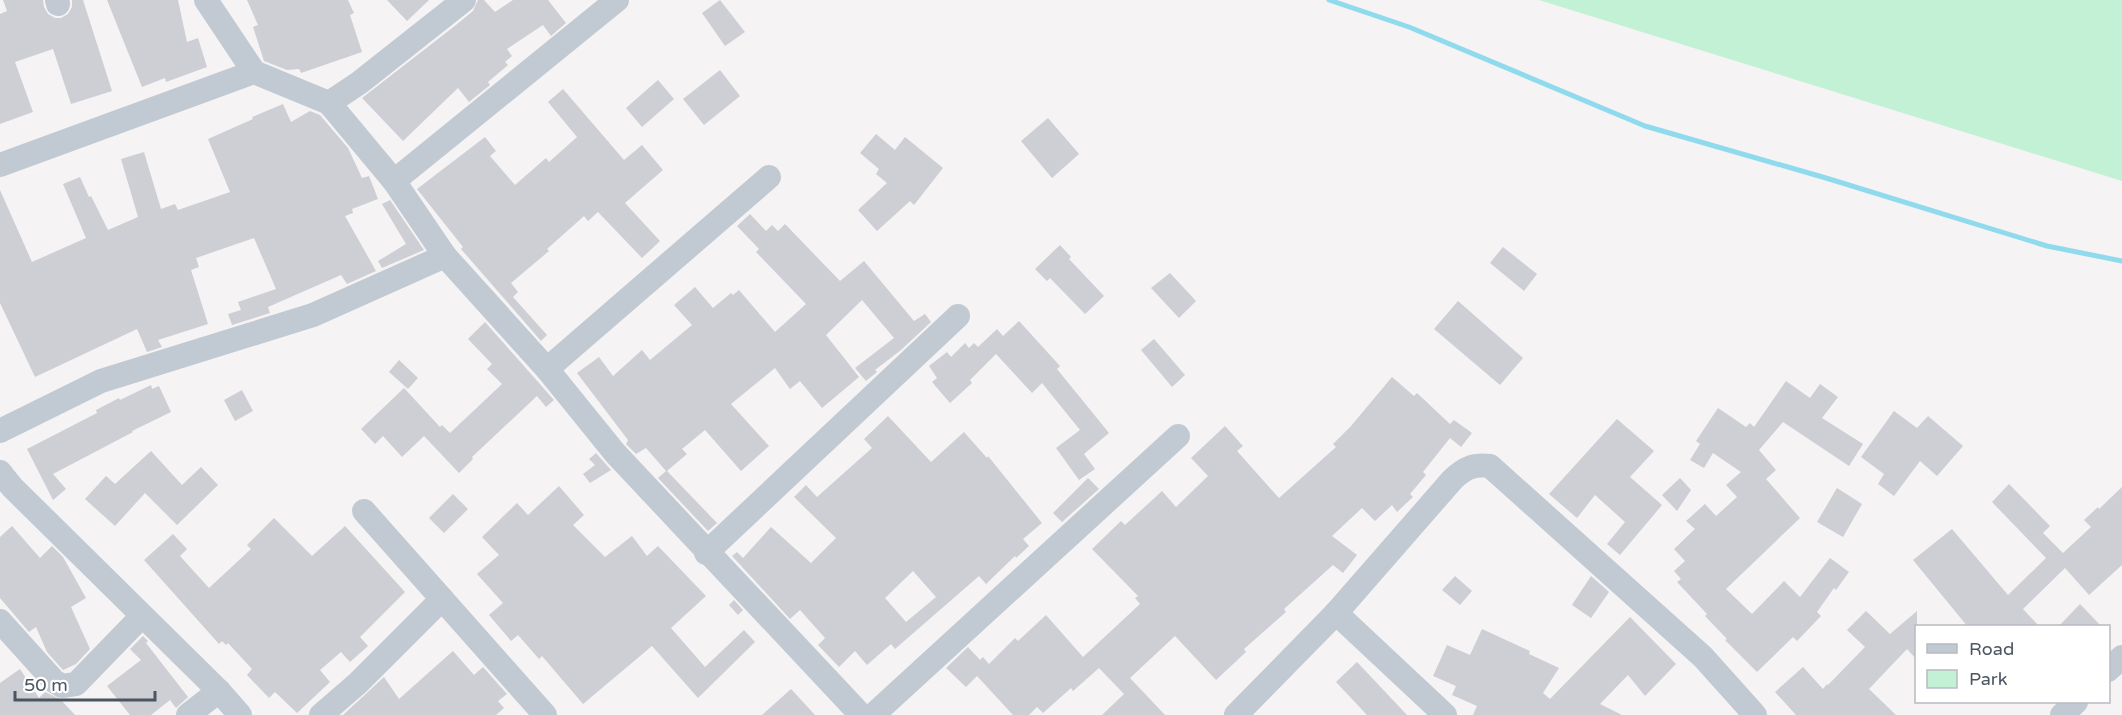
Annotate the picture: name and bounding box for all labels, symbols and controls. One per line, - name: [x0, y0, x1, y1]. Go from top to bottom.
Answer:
- legend: [1915, 625, 2110, 703]
- text: Road: [1969, 638, 2014, 660]
- scale bar: [15, 664, 154, 702]
- text: Park: [1969, 668, 2008, 690]
- text: 50 m: [24, 674, 68, 696]

